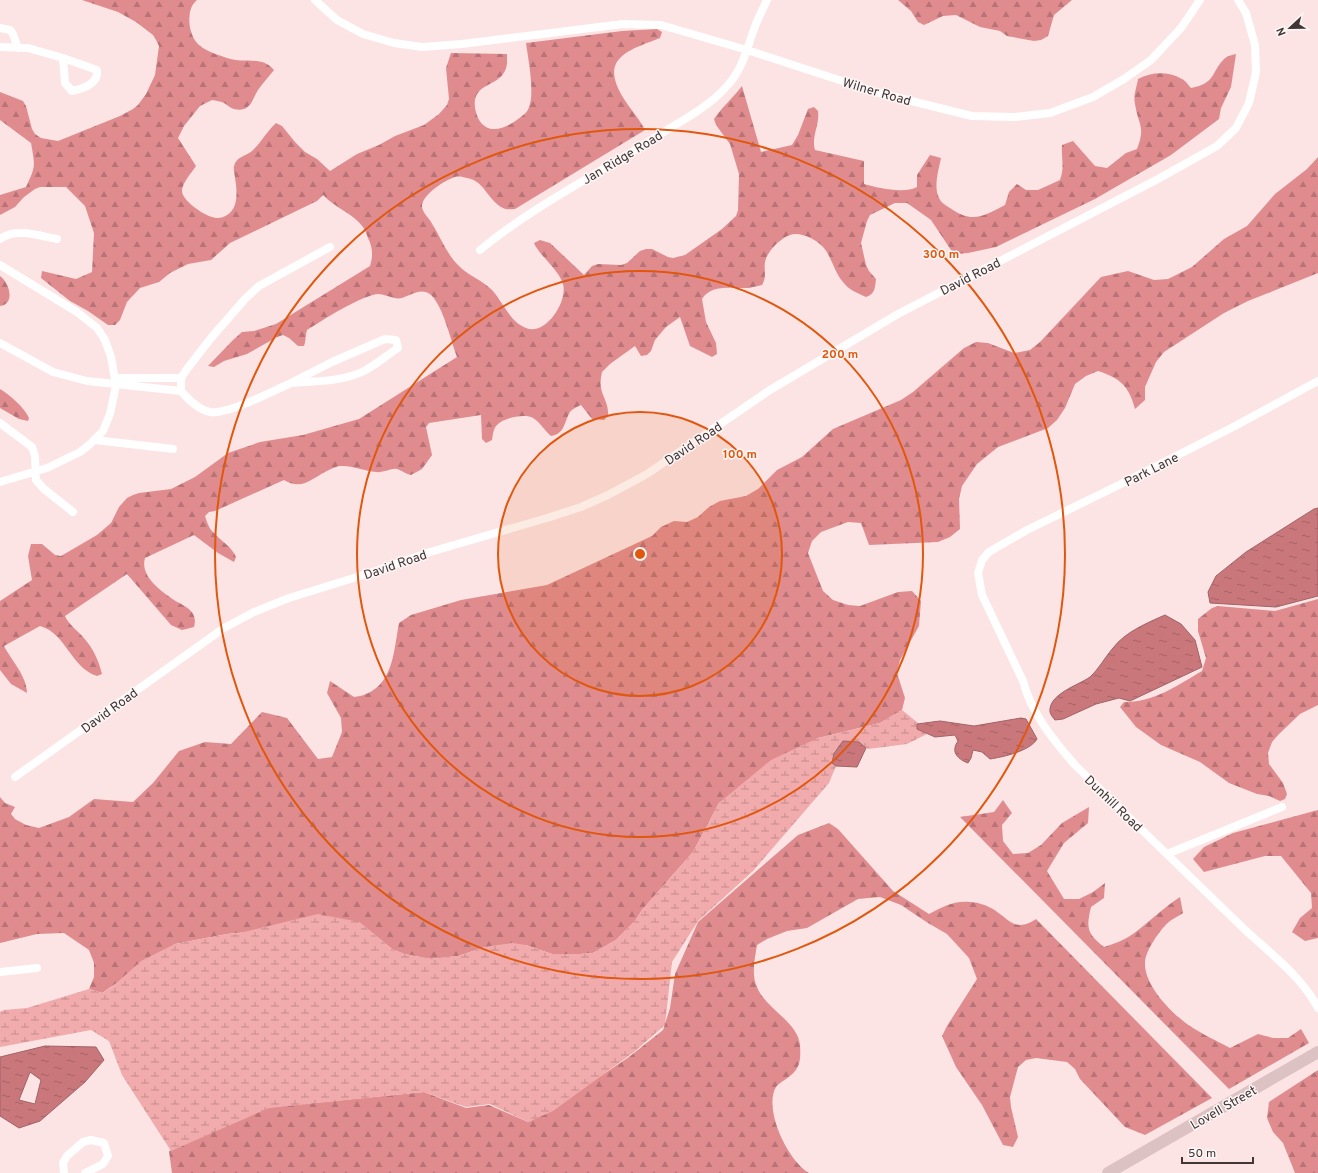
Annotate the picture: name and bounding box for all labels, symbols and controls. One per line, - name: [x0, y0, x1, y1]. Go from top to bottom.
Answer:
- north arrow: [1270, 8, 1310, 48]
- text: N: [1274, 25, 1290, 38]
- street label: Wilner Road: [840, 76, 913, 110]
- street label: Jan Ridge Road: [580, 128, 666, 189]
- text: 300 m: [923, 247, 959, 263]
- street label: David Road: [938, 256, 1004, 300]
- text: 200 m: [822, 347, 858, 363]
- street label: David Road: [662, 420, 726, 470]
- text: 100 m: [723, 447, 757, 463]
- street label: Park Lane: [1122, 450, 1182, 491]
- centre of rings: [633, 547, 647, 561]
- street label: David Road: [362, 548, 429, 584]
- street label: David Road: [79, 686, 142, 737]
- street label: Dunhill Road: [1080, 773, 1145, 836]
- street label: Lovell Street: [1188, 1083, 1260, 1134]
- scale bar: [1182, 1139, 1253, 1165]
- text: 50 m: [1188, 1146, 1216, 1162]

